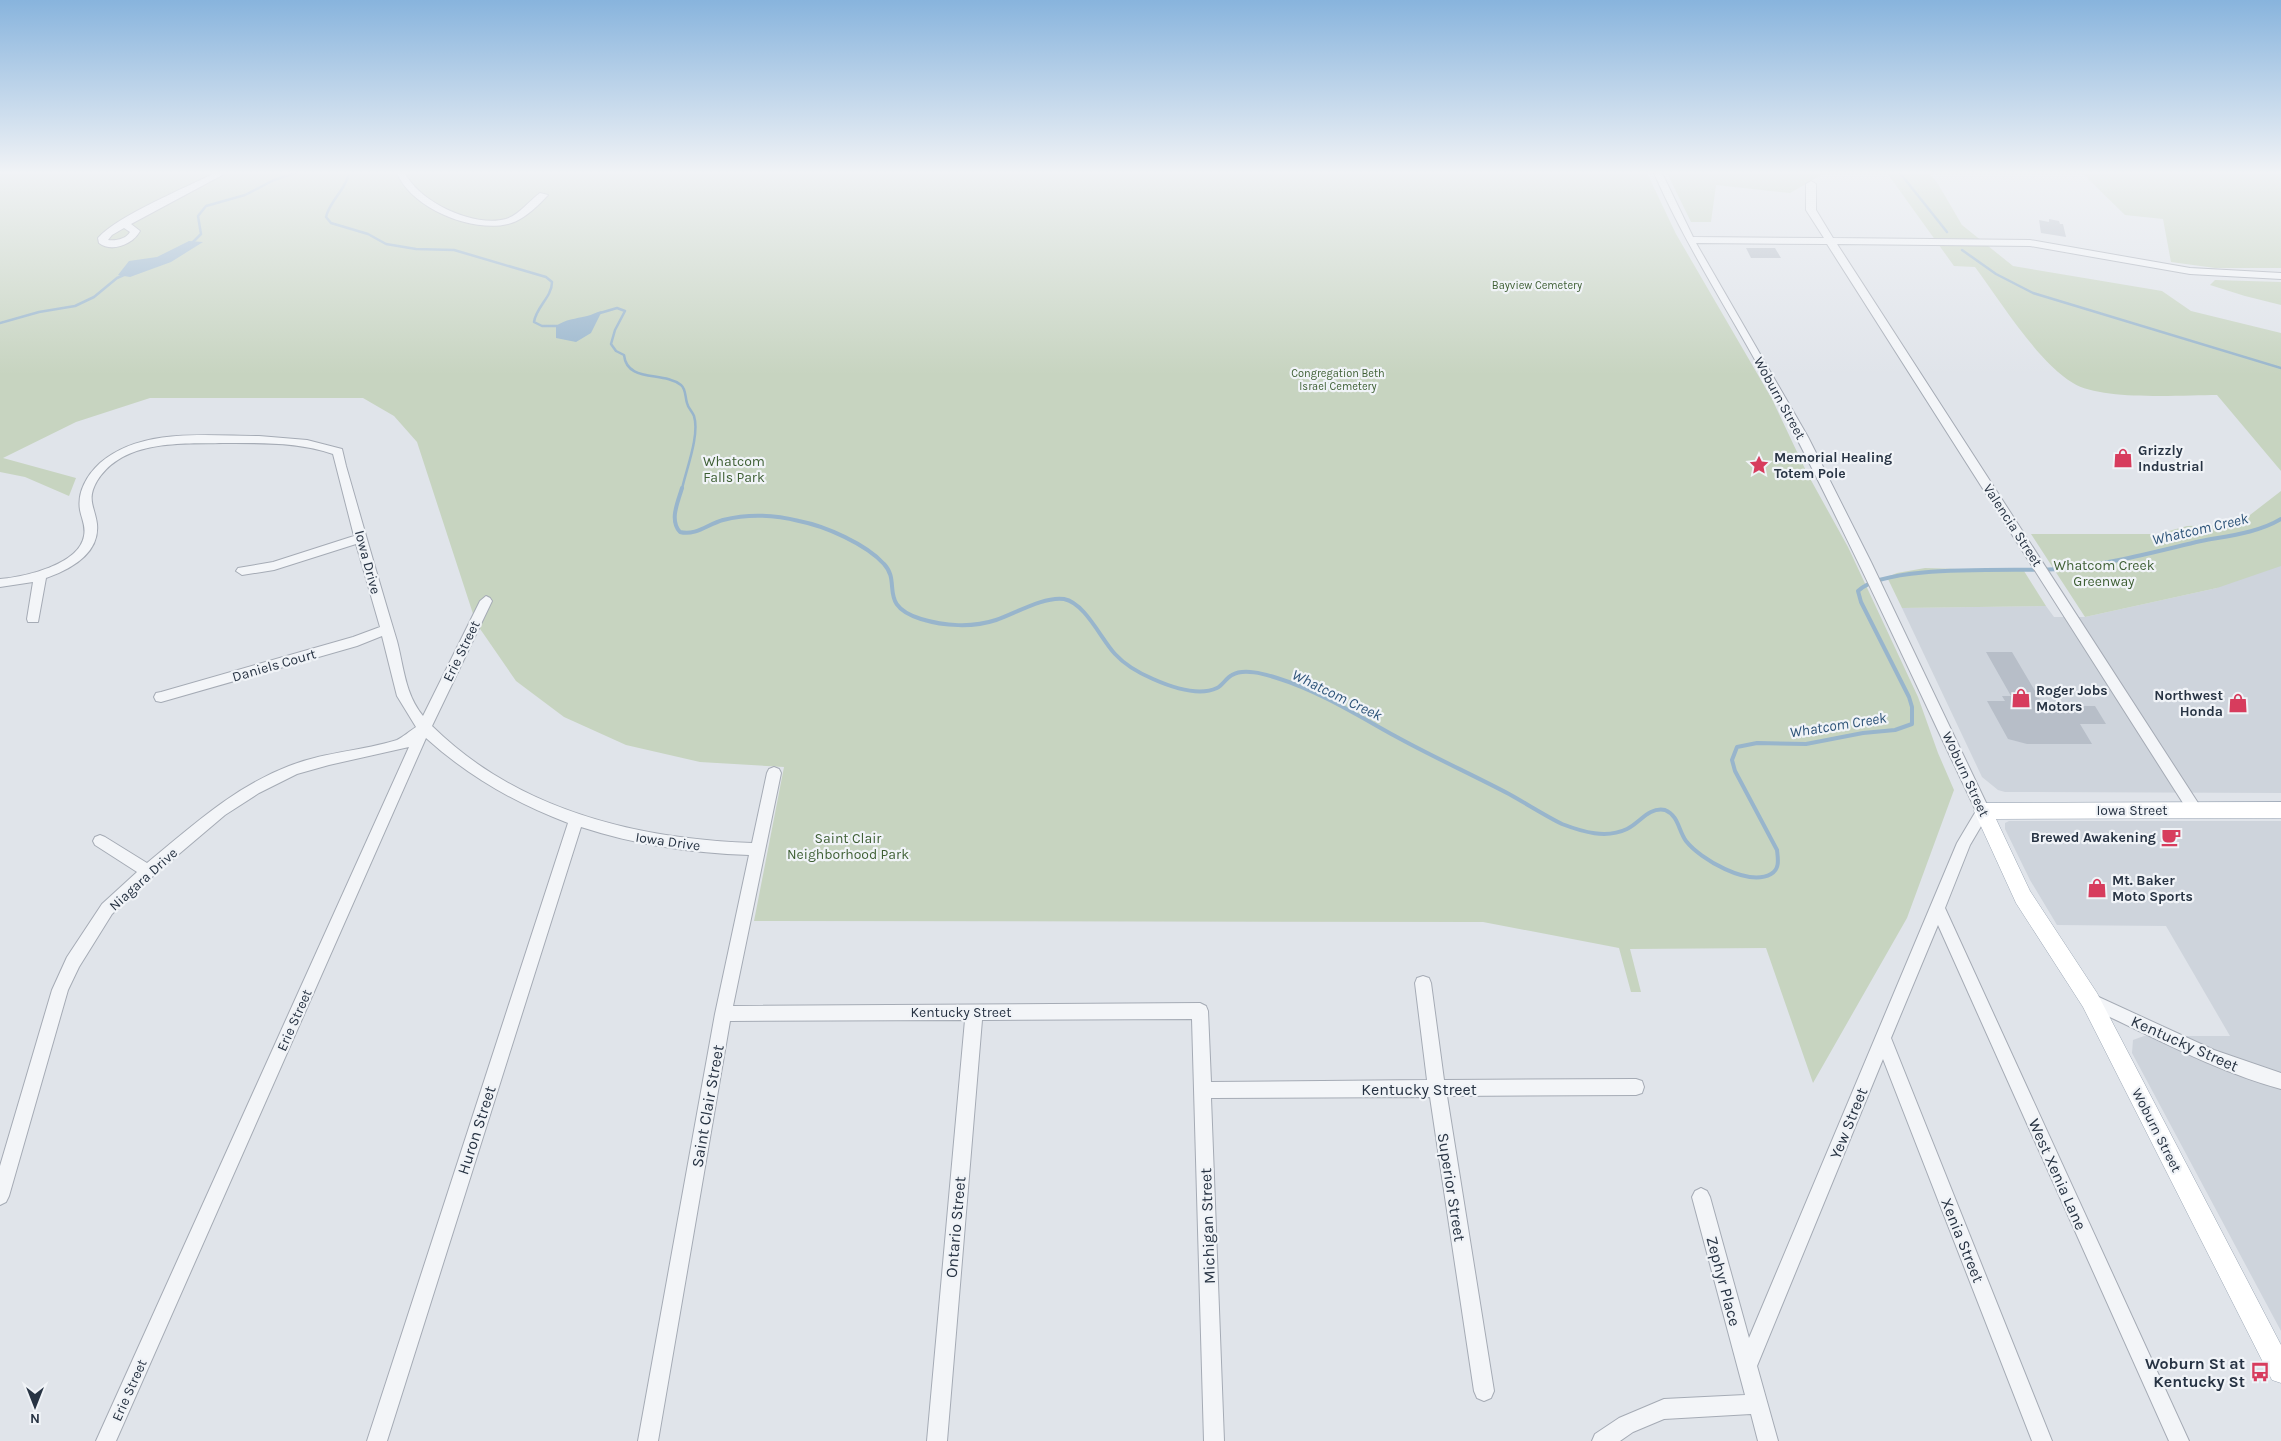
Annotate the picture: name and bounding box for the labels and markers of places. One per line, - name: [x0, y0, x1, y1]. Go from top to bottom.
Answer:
- place label: Grizzly Industrial: [2138, 442, 2204, 475]
- shop icon: Grizzly Industrial: [2112, 447, 2134, 469]
- place label: Memorial Healing Totem Pole: [1774, 449, 1892, 482]
- place icon: Memorial Healing Totem Pole: [1748, 454, 1770, 476]
- place label: Roger Jobs Motors: [2036, 682, 2108, 715]
- shop icon: Roger Jobs Motors: [2010, 687, 2032, 709]
- place label: Northwest Honda: [2154, 687, 2223, 720]
- shop icon: Northwest Honda: [2227, 692, 2249, 714]
- cafe icon: Brewed Awakening: [2160, 826, 2182, 848]
- place label: Brewed Awakening: [2031, 829, 2156, 846]
- place label: Mt. Baker Moto Sports: [2112, 872, 2193, 905]
- shop icon: Mt. Baker Moto Sports: [2086, 877, 2108, 899]
- place label: Woburn St at Kentucky St: [2145, 1354, 2245, 1391]
- bus stop icon: Woburn St at Kentucky St: [2249, 1361, 2271, 1383]

